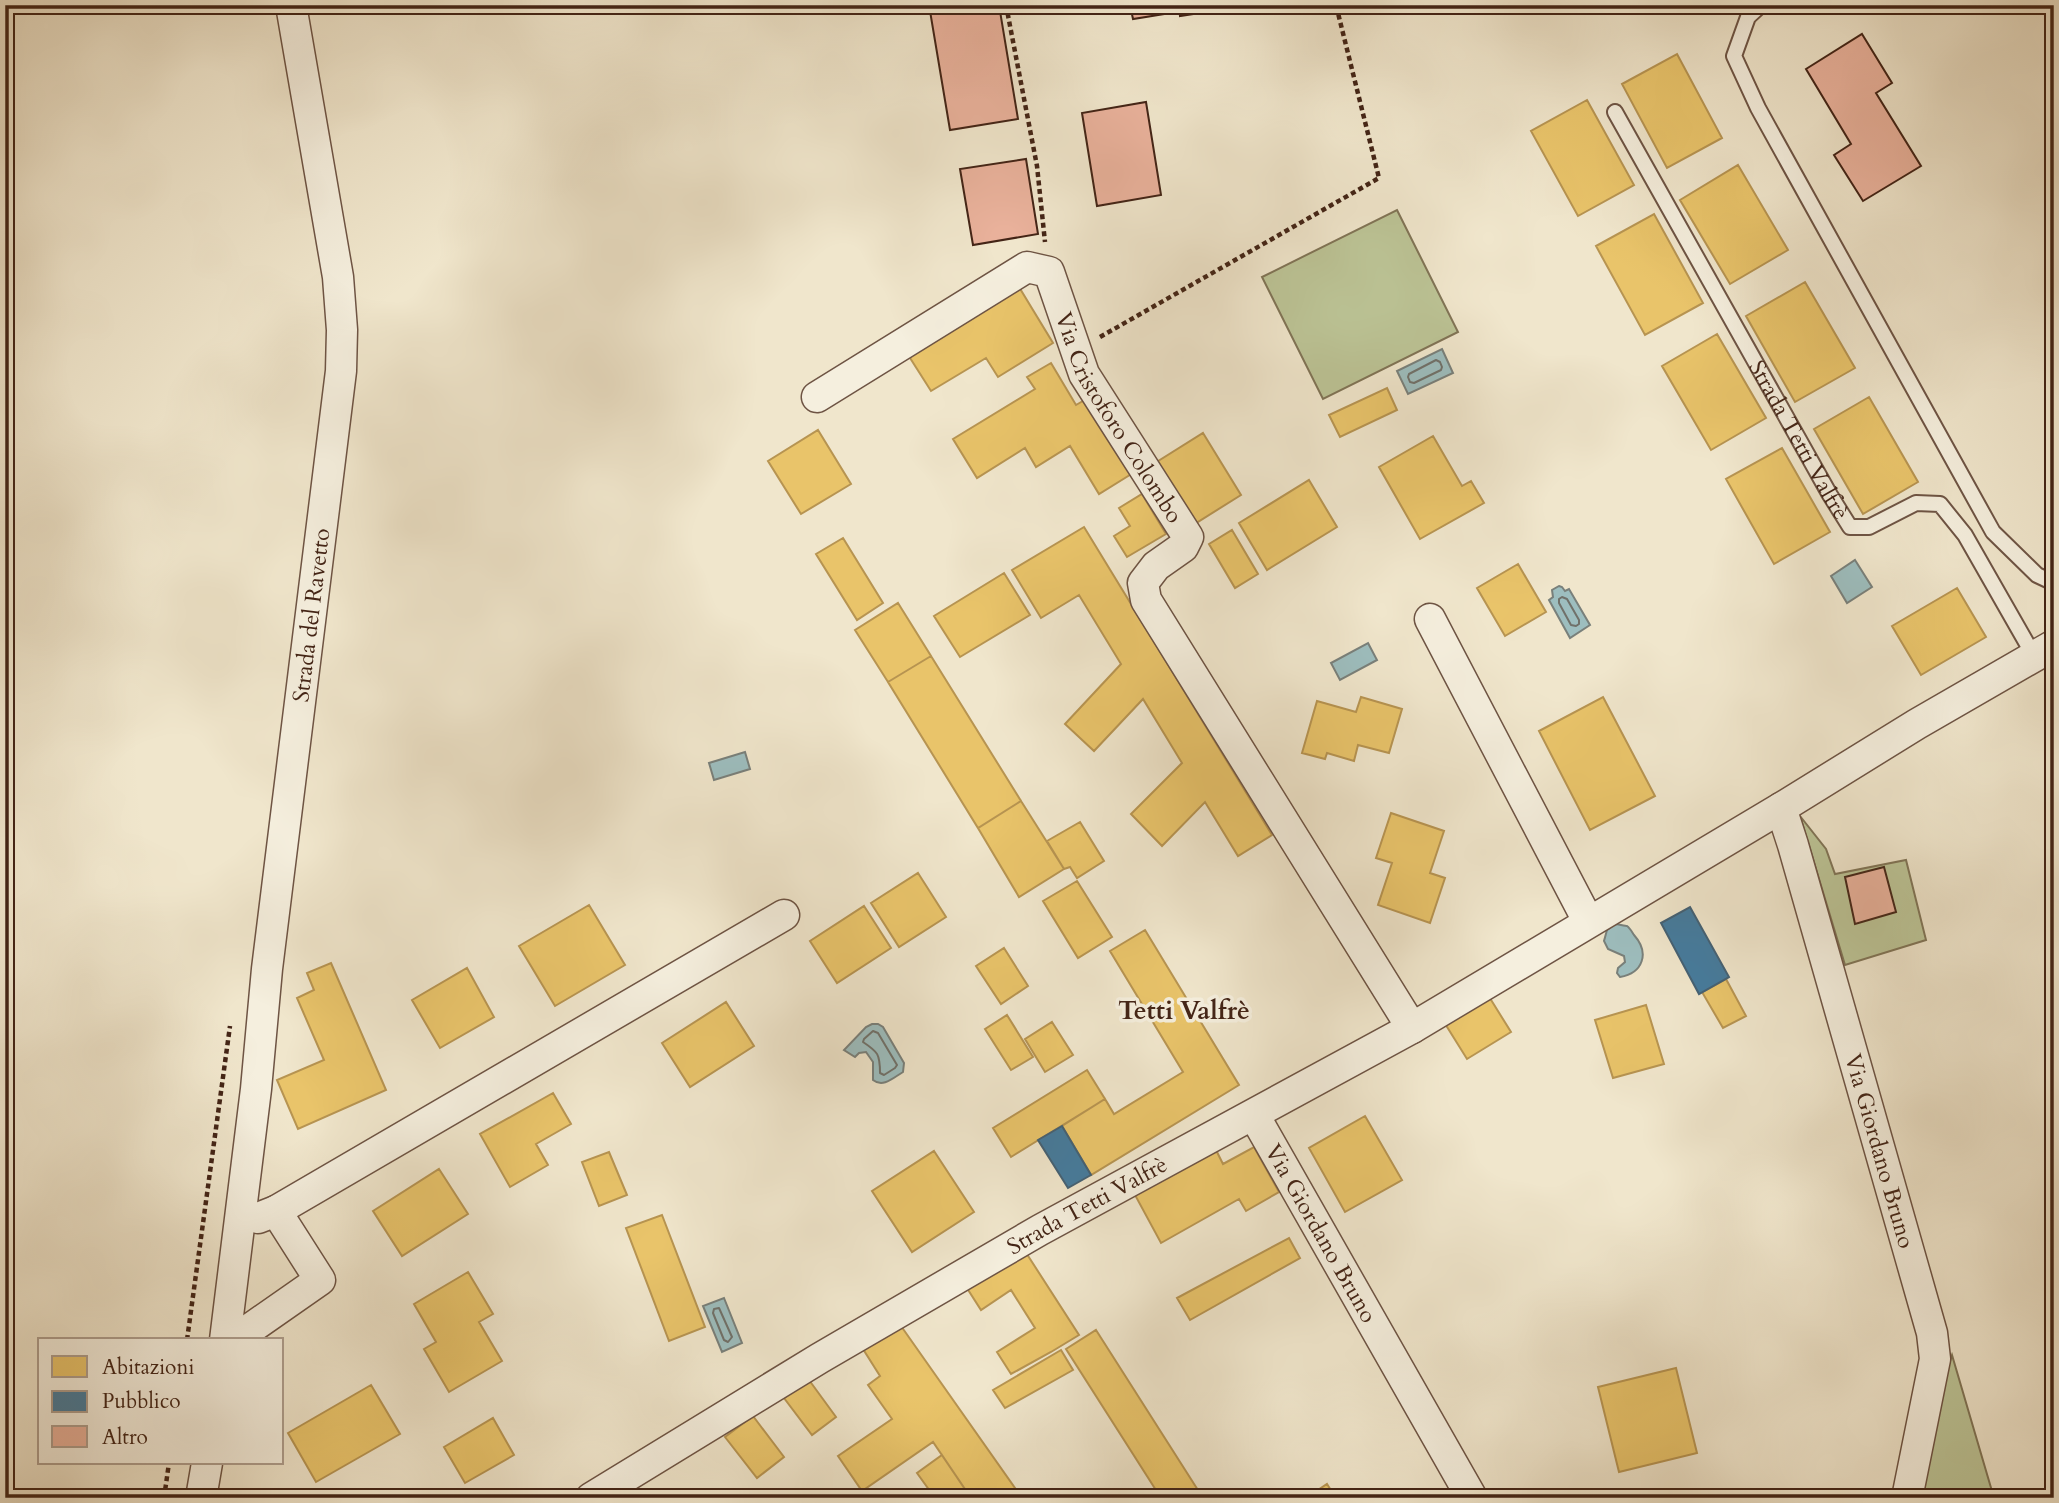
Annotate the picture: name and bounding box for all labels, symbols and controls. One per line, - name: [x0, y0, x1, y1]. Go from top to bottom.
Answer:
- street label: Via Cristoforo Colombo: [1048, 308, 1190, 529]
- street label: Strada Tetti Valfrè: [1741, 355, 1857, 526]
- street label: Strada del Ravetto: [285, 526, 337, 704]
- district label: Tetti Valfrè: [1118, 993, 1250, 1028]
- street label: Via Giordano Bruno: [1837, 1050, 1922, 1252]
- street label: Via Giordano Bruno: [1258, 1138, 1384, 1328]
- street label: Strada Tetti Valfrè: [1001, 1149, 1173, 1262]
- legend: [38, 1338, 284, 1464]
- text: Abitazioni: [102, 1353, 194, 1382]
- text: Pubblico: [102, 1387, 181, 1416]
- text: Altro: [102, 1423, 148, 1452]

